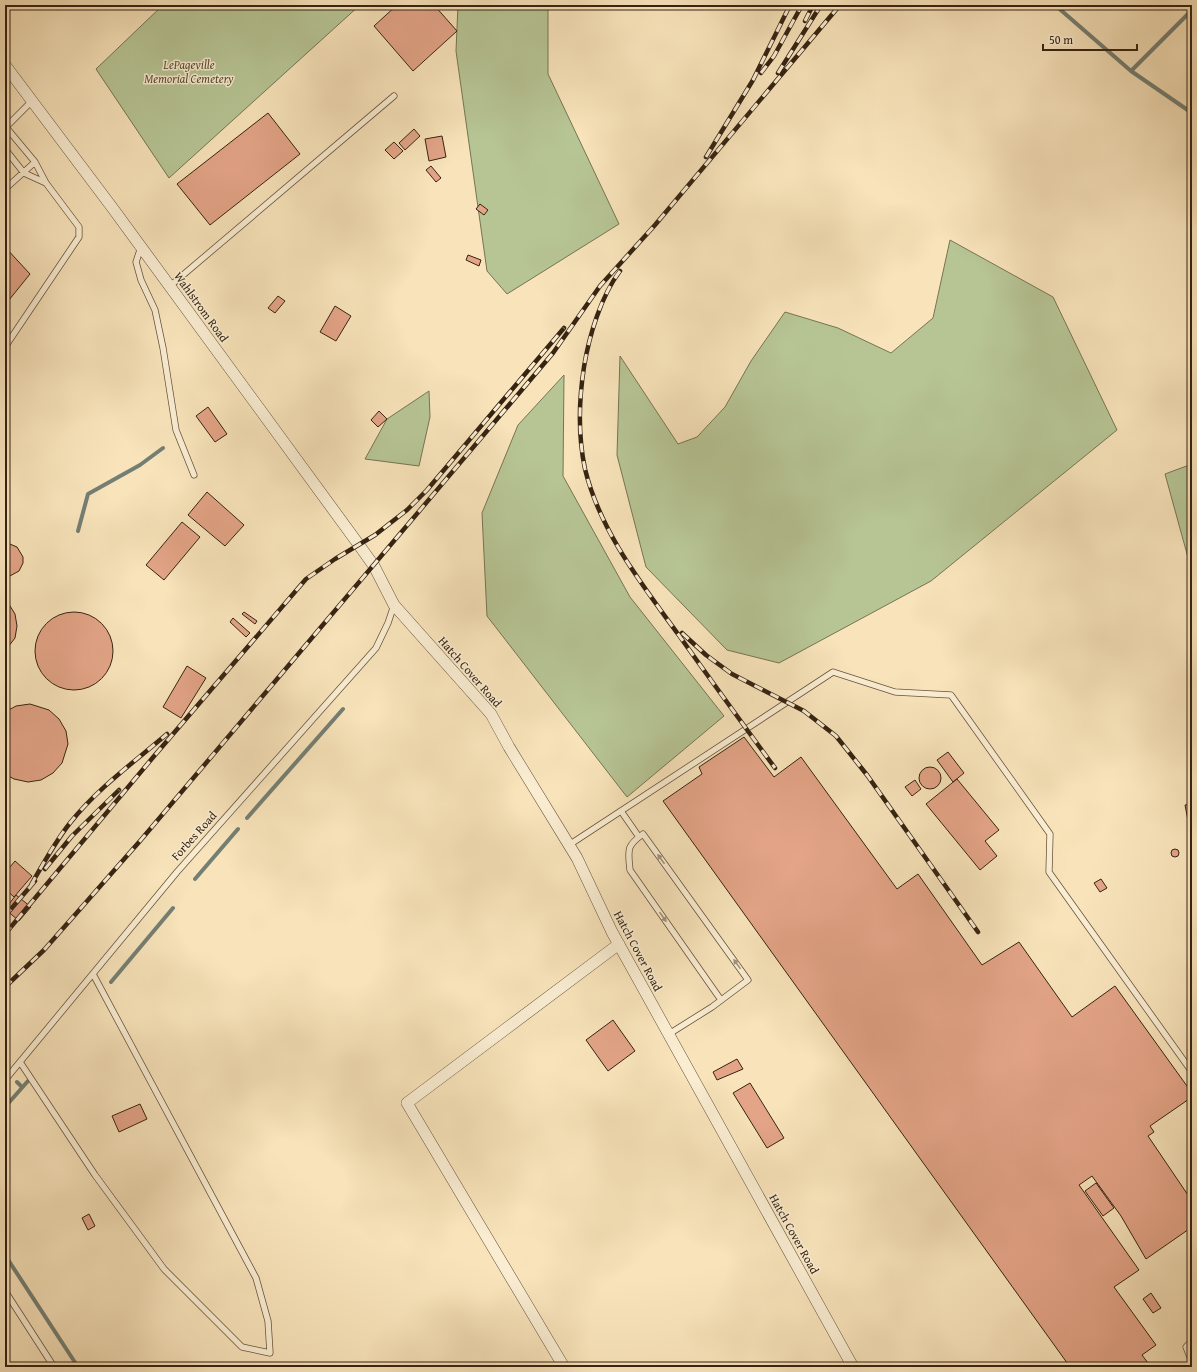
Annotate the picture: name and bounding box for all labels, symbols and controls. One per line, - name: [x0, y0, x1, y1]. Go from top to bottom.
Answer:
- scale bar: [1043, 26, 1137, 52]
- text: 50 m: [1049, 31, 1073, 48]
- park label: LePageville Memorial Cemetery: [144, 56, 234, 87]
- street label: Wahlstrom Road: [170, 268, 233, 346]
- street label: Hatch Cover Road: [435, 633, 506, 711]
- street label: Forbes Road: [167, 807, 221, 864]
- one-way arrow: [657, 854, 665, 864]
- street label: Hatch Cover Road: [610, 908, 667, 994]
- one-way arrow: [659, 912, 667, 922]
- one-way arrow: [733, 959, 741, 970]
- street label: Hatch Cover Road: [765, 1191, 824, 1277]

